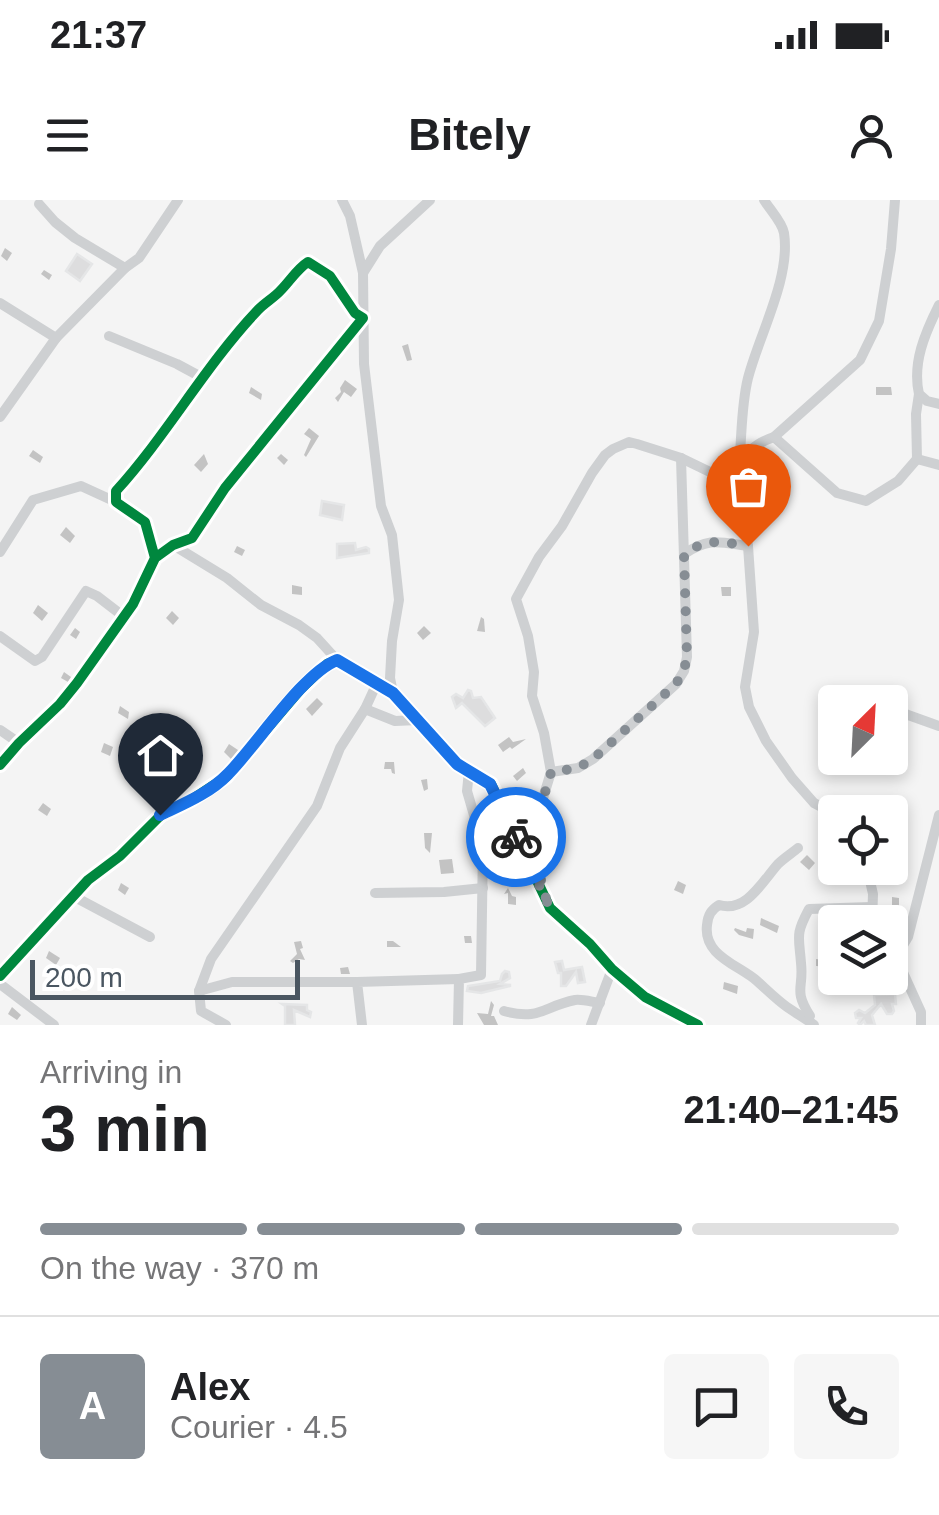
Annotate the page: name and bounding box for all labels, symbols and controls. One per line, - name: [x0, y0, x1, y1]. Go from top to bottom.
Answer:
- text: 21:37: [50, 14, 147, 56]
- icon: menu: [40, 108, 95, 163]
- icon: person: [844, 108, 899, 163]
- text: Bitely: [408, 109, 531, 160]
- pin: [706, 444, 791, 547]
- icon: bag: [721, 459, 776, 514]
- north arrow: [818, 685, 908, 775]
- map controls: [818, 685, 908, 995]
- pin: [118, 713, 203, 816]
- icon: home: [133, 728, 188, 783]
- courier: [466, 787, 566, 887]
- button: locate: [818, 795, 908, 885]
- icon: bike: [489, 810, 544, 865]
- button: layers: [818, 905, 908, 995]
- scale bar: [30, 955, 300, 1000]
- text: 200 m: [45, 962, 123, 993]
- text: Arriving in: [40, 1054, 182, 1090]
- text: 21:40–21:45: [683, 1089, 899, 1131]
- text: 3 min: [40, 1092, 210, 1165]
- text: On the way · 370 m: [40, 1250, 319, 1286]
- button: chat: [664, 1354, 769, 1459]
- button: phone: [794, 1354, 899, 1459]
- text: Alex: [170, 1366, 250, 1408]
- text: A: [79, 1385, 106, 1427]
- text: Courier · 4.5: [170, 1409, 348, 1445]

